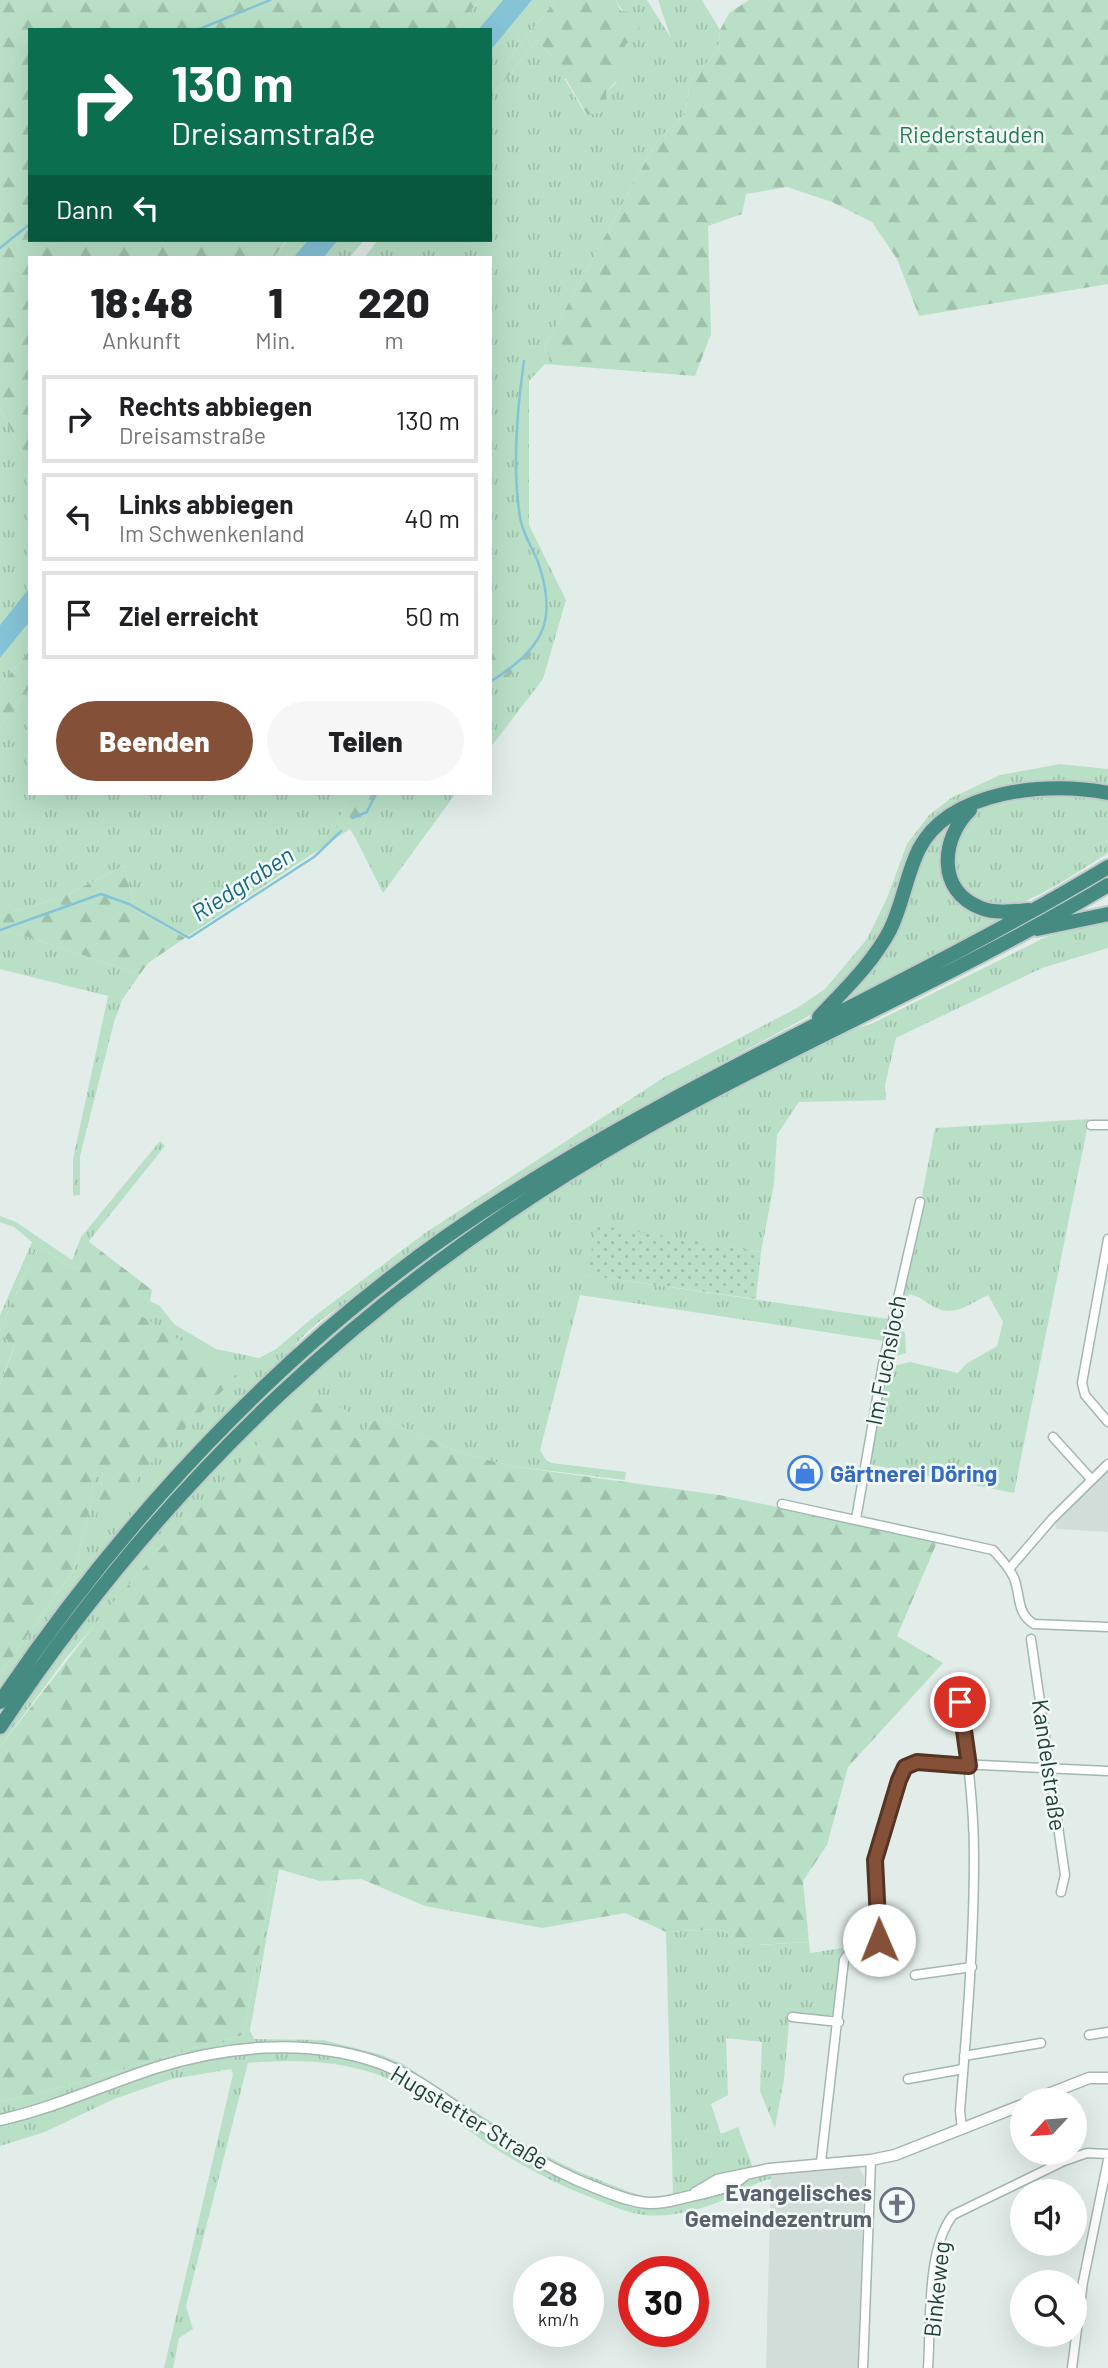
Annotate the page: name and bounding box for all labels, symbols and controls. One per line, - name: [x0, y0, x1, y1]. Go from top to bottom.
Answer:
- text: 130 m: [171, 53, 293, 112]
- icon: right: [56, 56, 147, 147]
- text: Dreisamstraße: [171, 113, 376, 151]
- park label: Riederstauden: [899, 120, 1045, 148]
- icon: left: [127, 189, 165, 227]
- text: Dann: [56, 193, 113, 224]
- text: 18:48: [90, 276, 193, 326]
- text: 1: [268, 276, 283, 326]
- text: 220: [358, 276, 430, 326]
- text: Ankunft: [102, 326, 181, 354]
- text: Min.: [255, 326, 296, 354]
- text: m: [384, 326, 403, 354]
- text: Rechts abbiegen: [119, 390, 312, 421]
- icon: right: [60, 400, 98, 438]
- text: 130 m: [396, 404, 460, 435]
- text: Dreisamstraße: [119, 421, 266, 449]
- text: Links abbiegen: [119, 488, 293, 519]
- icon: left: [60, 498, 98, 536]
- text: 40 m: [404, 502, 460, 533]
- text: Im Schwenkenland: [119, 519, 305, 547]
- icon: arrive: [60, 596, 98, 634]
- text: Ziel erreicht: [119, 600, 259, 631]
- text: 50 m: [405, 600, 460, 631]
- button: Beenden: [56, 701, 253, 781]
- button: Teilen: [267, 701, 464, 781]
- water label: Riedgraben: [185, 839, 299, 927]
- street label: Im Fuchsloch: [859, 1292, 911, 1428]
- shop icon: Gärtnerei Döring: [786, 1454, 824, 1492]
- place label: Gärtnerei Döring: [830, 1459, 997, 1487]
- pin: [930, 1672, 990, 1732]
- icon: arrive: [941, 1683, 979, 1721]
- street label: Kandelstraße: [1027, 1697, 1073, 1833]
- position arrow: [842, 1903, 916, 1977]
- street label: Hugstetter Straße: [386, 2059, 554, 2175]
- north arrow: [1010, 2088, 1087, 2165]
- map controls: [1010, 2088, 1087, 2347]
- place label: Evangelisches Gemeindezentrum: [685, 2178, 872, 2232]
- button: sound: [1010, 2179, 1087, 2256]
- church icon: Evangelisches Gemeindezentrum: [878, 2186, 916, 2224]
- street label: Binkeweg: [917, 2240, 955, 2338]
- speed limit sign: 30: [618, 2256, 709, 2347]
- button: search: [1010, 2270, 1087, 2347]
- text: 28: [539, 2271, 578, 2313]
- text: km/h: [538, 2308, 579, 2330]

